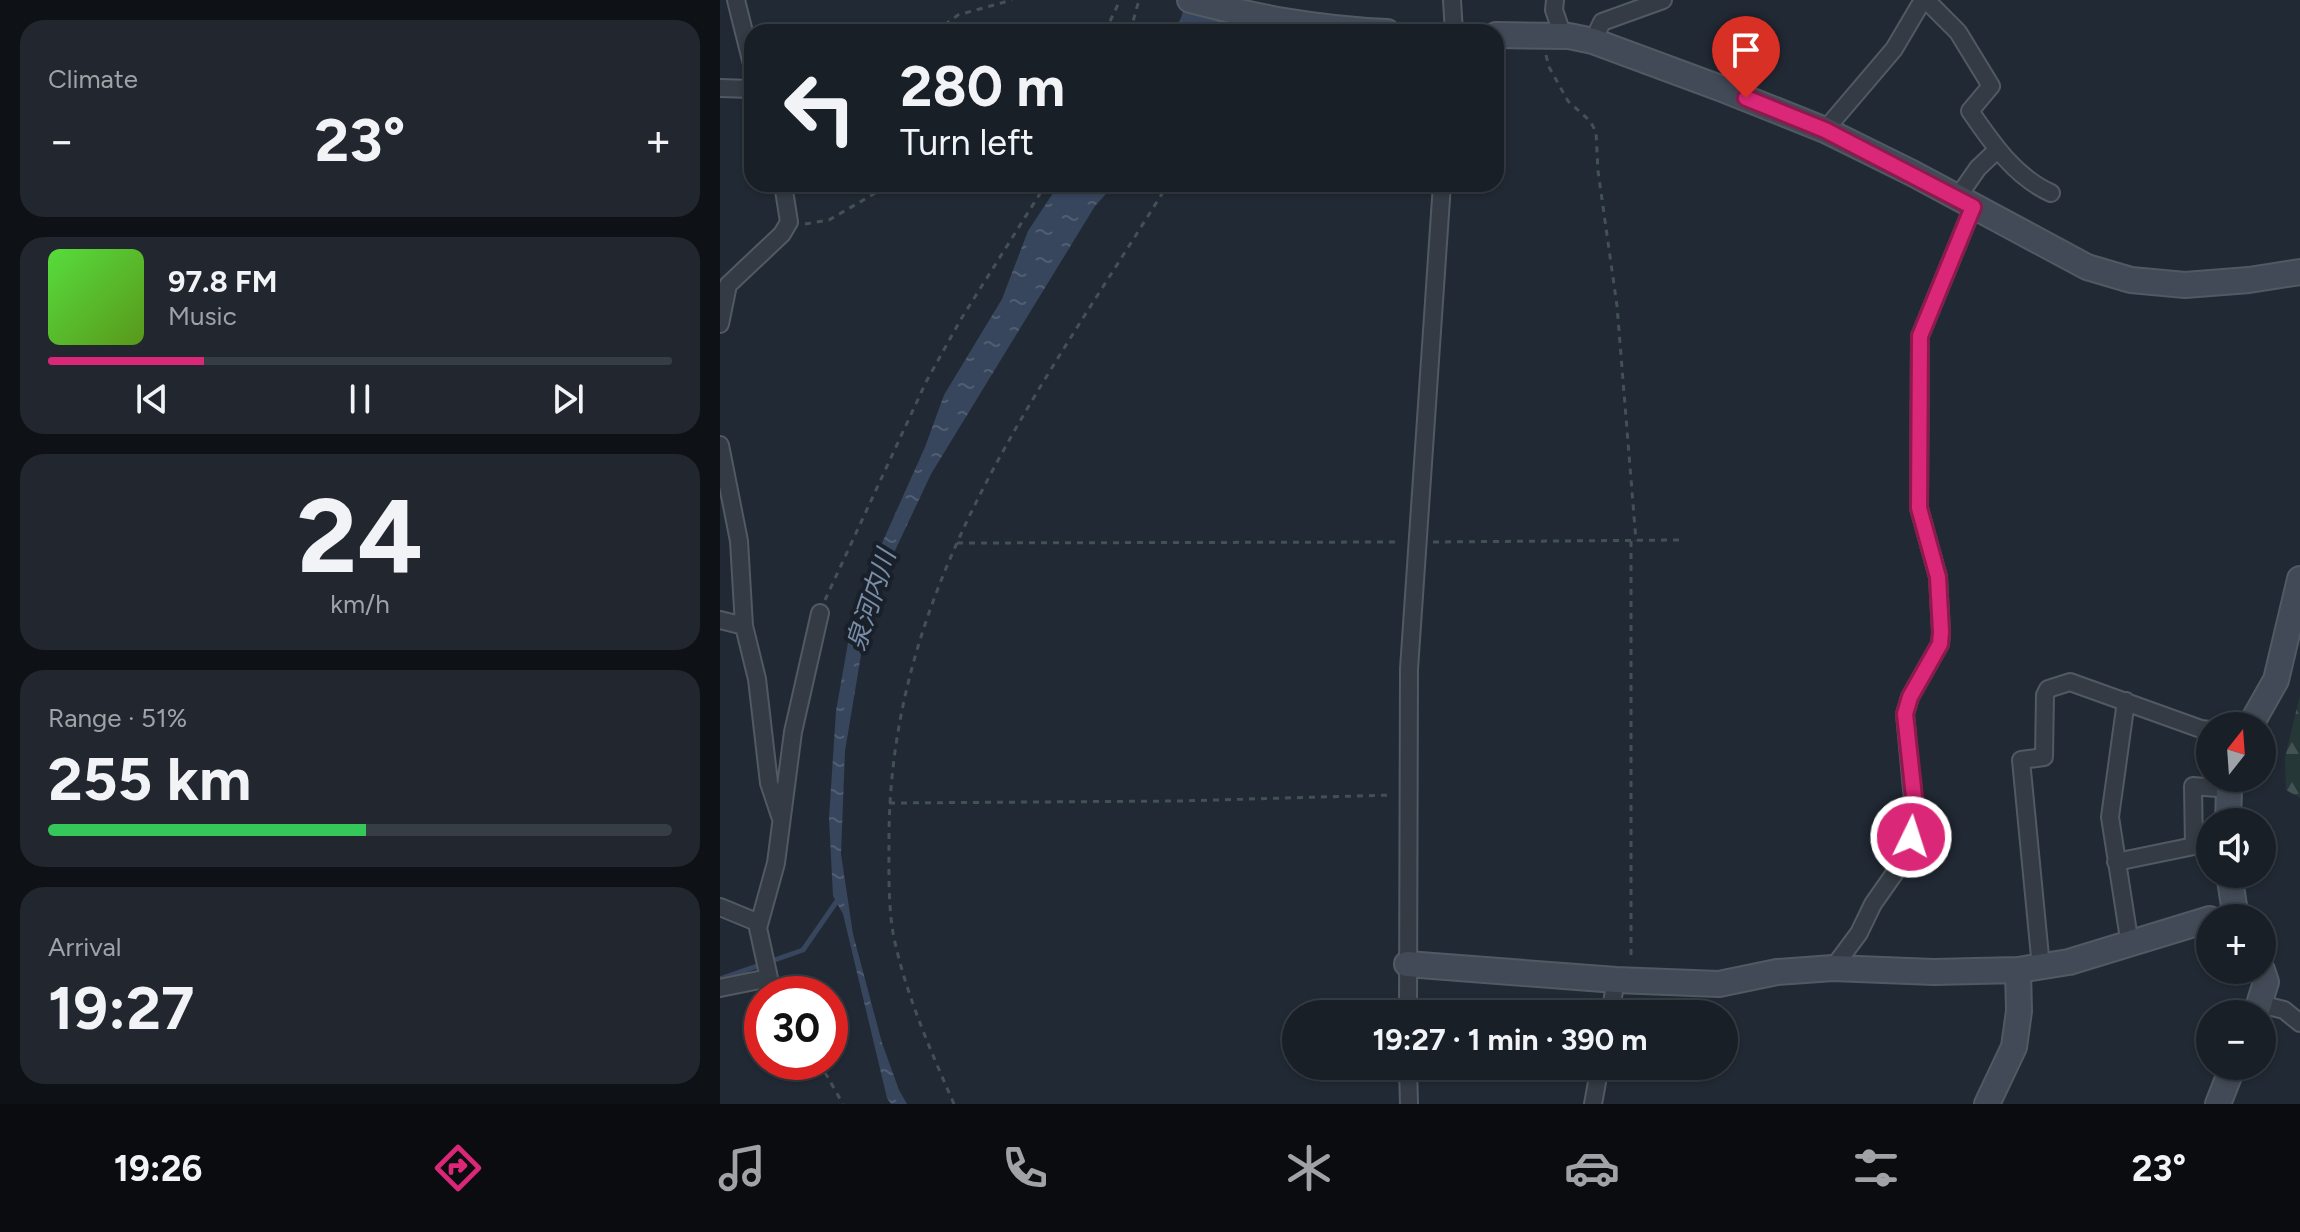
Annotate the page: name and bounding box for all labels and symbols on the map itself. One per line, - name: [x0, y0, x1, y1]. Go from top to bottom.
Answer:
- pin: [1712, 16, 1780, 98]
- water label: 泉河内川: [840, 543, 903, 654]
- north arrow: [2196, 712, 2276, 792]
- position arrow: [1869, 795, 1953, 879]
- speed limit sign: 30: [744, 976, 848, 1080]

